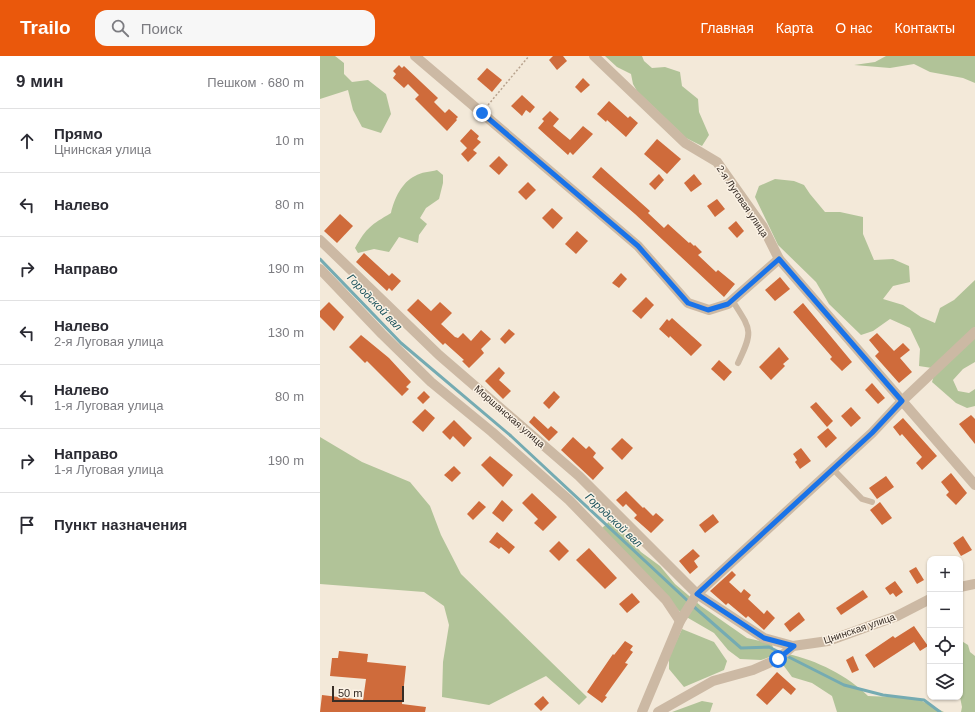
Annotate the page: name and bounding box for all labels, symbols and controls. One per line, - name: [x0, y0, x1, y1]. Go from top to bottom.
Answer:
- search box: [95, 10, 375, 46]
- text: Trailo: [20, 17, 71, 38]
- icon: search: [109, 17, 131, 39]
- text: Поиск: [141, 20, 182, 37]
- text: Главная: [700, 20, 754, 36]
- text: Карта: [776, 20, 813, 36]
- text: О нас: [835, 20, 873, 36]
- text: Контакты: [895, 20, 955, 36]
- text: 9 мин: [16, 72, 63, 91]
- text: Пешком · 680 m: [207, 75, 304, 90]
- route end: [473, 104, 491, 122]
- text: Прямо: [54, 125, 103, 142]
- icon: ahead: [16, 130, 38, 152]
- text: 10 m: [275, 133, 304, 148]
- text: Цнинская улица: [54, 142, 151, 157]
- street label: 2-я Луговая улица: [714, 163, 771, 240]
- icon: left: [16, 194, 38, 216]
- text: Налево: [54, 196, 109, 213]
- text: 80 m: [275, 197, 304, 212]
- icon: right: [16, 258, 38, 280]
- text: Направо: [54, 260, 118, 277]
- text: 190 m: [268, 261, 304, 276]
- water label: Городской вал: [345, 271, 405, 333]
- text: Налево: [54, 317, 109, 334]
- icon: left: [16, 322, 38, 344]
- text: 130 m: [268, 325, 304, 340]
- text: 2-я Луговая улица: [54, 334, 163, 349]
- text: Налево: [54, 381, 109, 398]
- street label: Моршанская улица: [472, 383, 547, 450]
- icon: left: [16, 386, 38, 408]
- text: 80 m: [275, 389, 304, 404]
- text: 1-я Луговая улица: [54, 398, 163, 413]
- text: Направо: [54, 445, 118, 462]
- icon: right: [16, 450, 38, 472]
- text: 190 m: [268, 453, 304, 468]
- text: 1-я Луговая улица: [54, 462, 163, 477]
- water label: Городской вал: [583, 491, 645, 549]
- icon: arrive: [16, 514, 38, 536]
- text: Пункт назначения: [54, 516, 187, 533]
- map controls: [927, 556, 963, 700]
- button: +: [927, 556, 963, 592]
- button: −: [927, 592, 963, 628]
- street label: Цнинская улица: [822, 611, 897, 646]
- button: locate: [927, 628, 963, 664]
- route start: [769, 650, 787, 668]
- button: layers: [927, 664, 963, 700]
- scale bar: [332, 684, 404, 703]
- text: 50 m: [338, 687, 362, 699]

